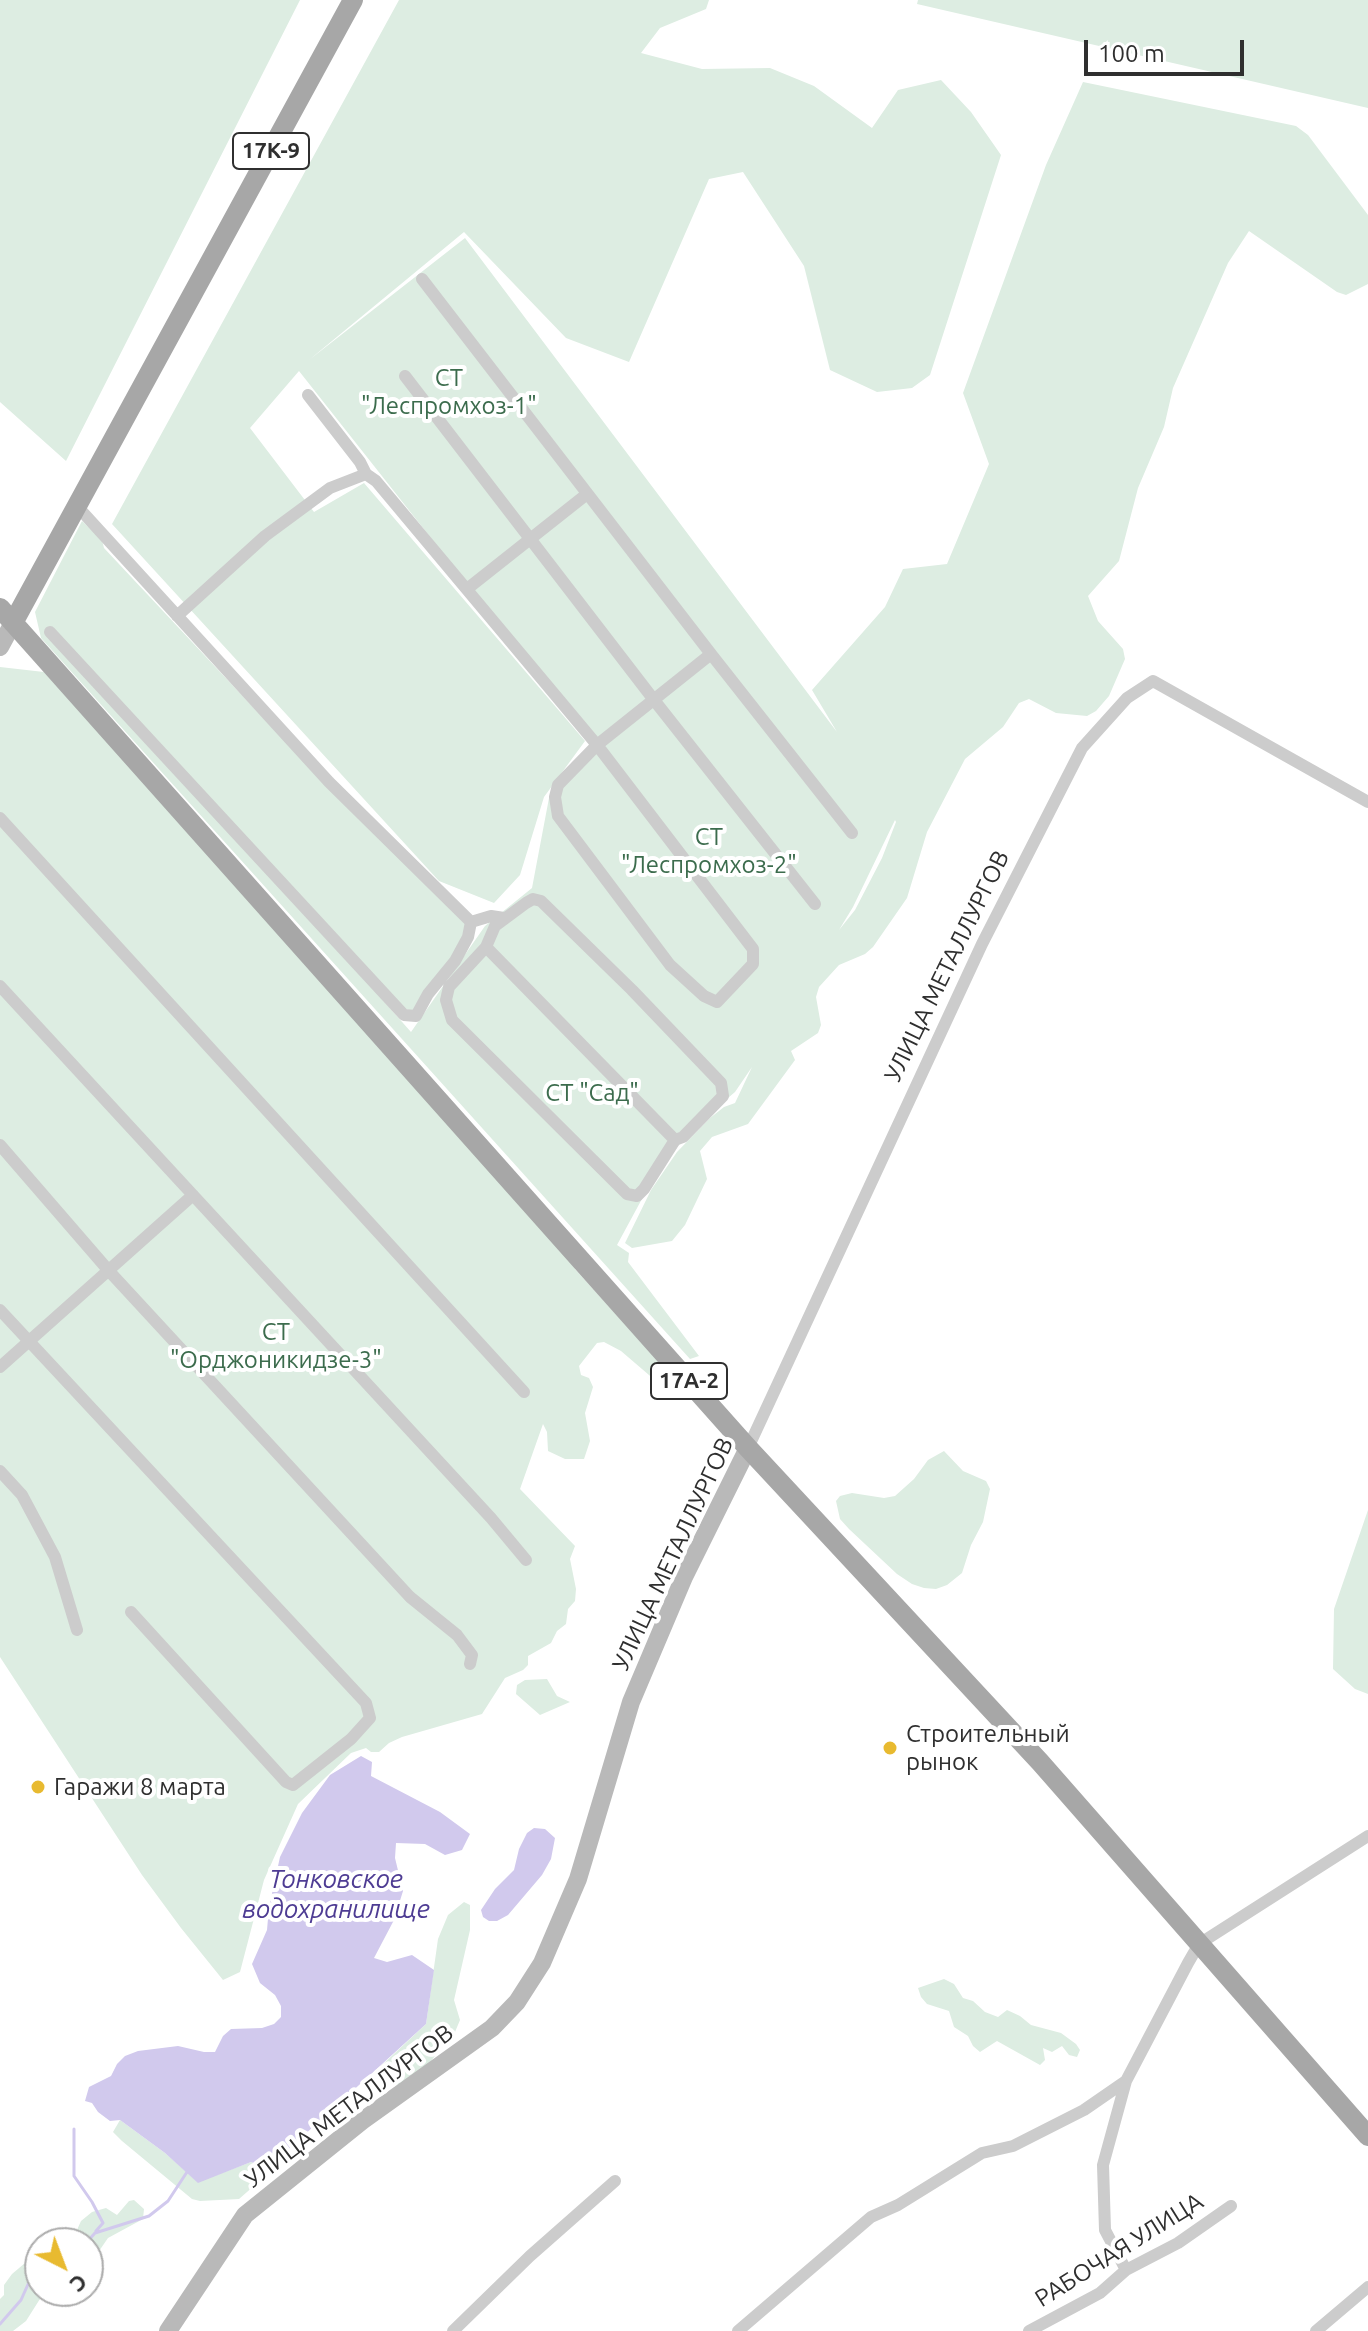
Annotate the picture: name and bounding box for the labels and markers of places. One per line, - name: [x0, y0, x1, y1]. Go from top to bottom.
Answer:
- place label: Строительный рынок: [906, 1720, 1070, 1776]
- marker: Строительный рынок: [881, 1739, 899, 1757]
- place label: Гаражи 8 марта: [54, 1773, 226, 1801]
- marker: Гаражи 8 марта: [29, 1778, 47, 1796]

